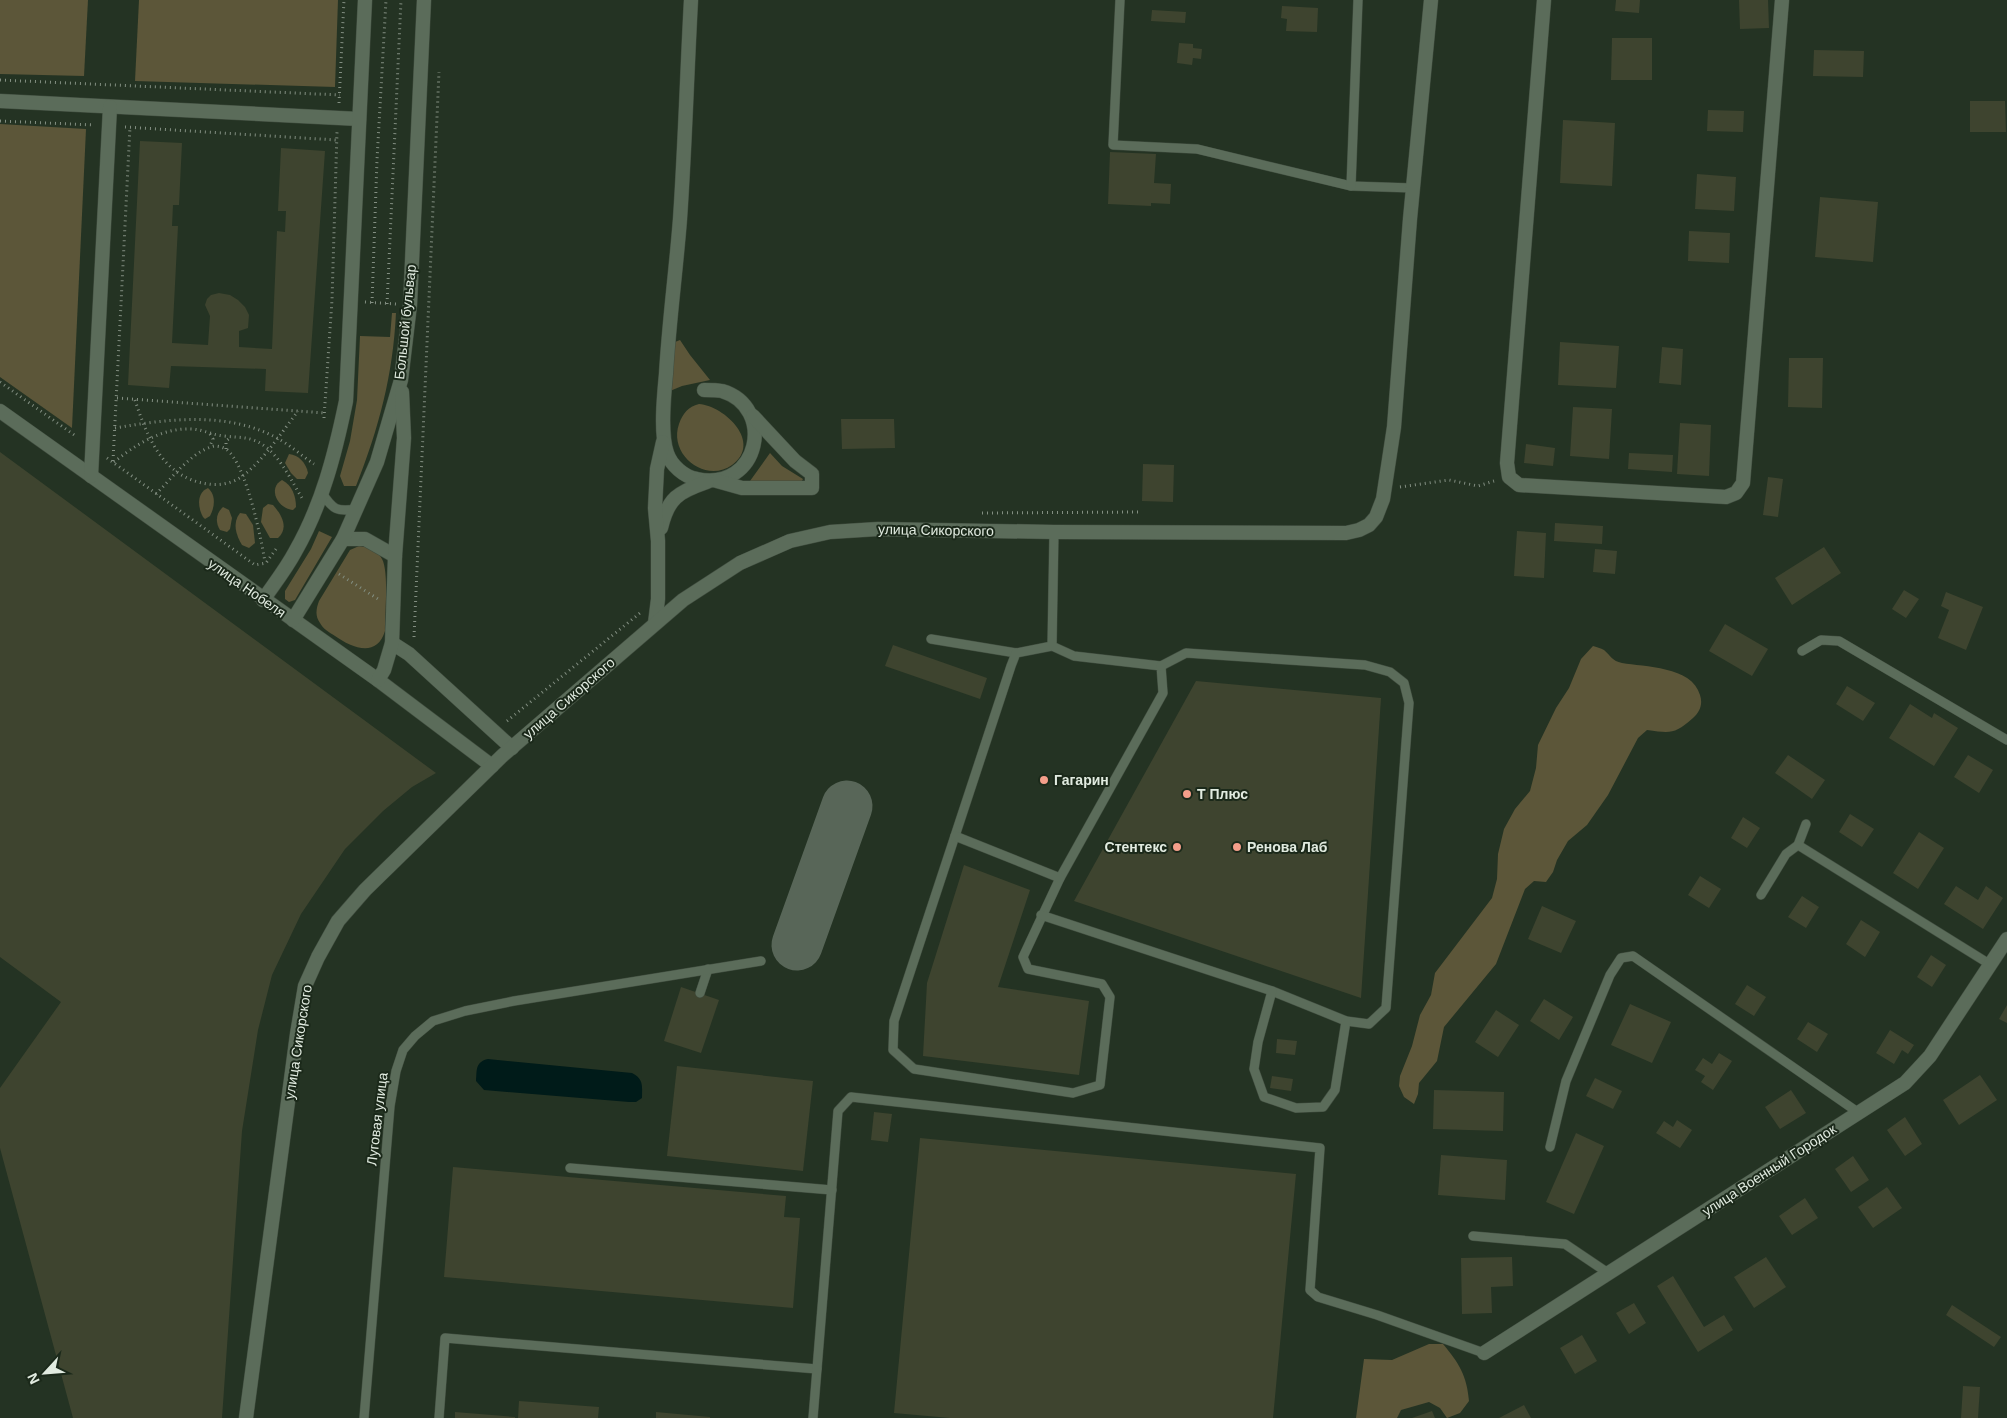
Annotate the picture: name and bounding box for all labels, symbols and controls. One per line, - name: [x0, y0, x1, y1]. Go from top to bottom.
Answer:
- street label: Большой бульвар: [391, 263, 419, 380]
- street label: улица Сикорского: [878, 521, 994, 539]
- street label: улица Нобеля: [205, 555, 289, 621]
- street label: улица Сикорского: [520, 654, 618, 742]
- place label: Гагарин: [1054, 772, 1109, 788]
- marker: Гагарин: [1038, 774, 1050, 786]
- place label: Т Плюс: [1197, 786, 1248, 802]
- marker: Т Плюс: [1181, 788, 1193, 800]
- place label: Стентекс: [1105, 839, 1167, 855]
- place label: Ренова Лаб: [1247, 839, 1328, 855]
- marker: Стентекс: [1171, 841, 1183, 853]
- marker: Ренова Лаб: [1231, 841, 1243, 853]
- street label: улица Сикорского: [281, 983, 315, 1100]
- street label: Луговая улица: [363, 1071, 391, 1167]
- street label: улица Военный Городок: [1699, 1120, 1840, 1219]
- north arrow: [20, 1348, 70, 1398]
- text: N: [24, 1371, 43, 1387]

